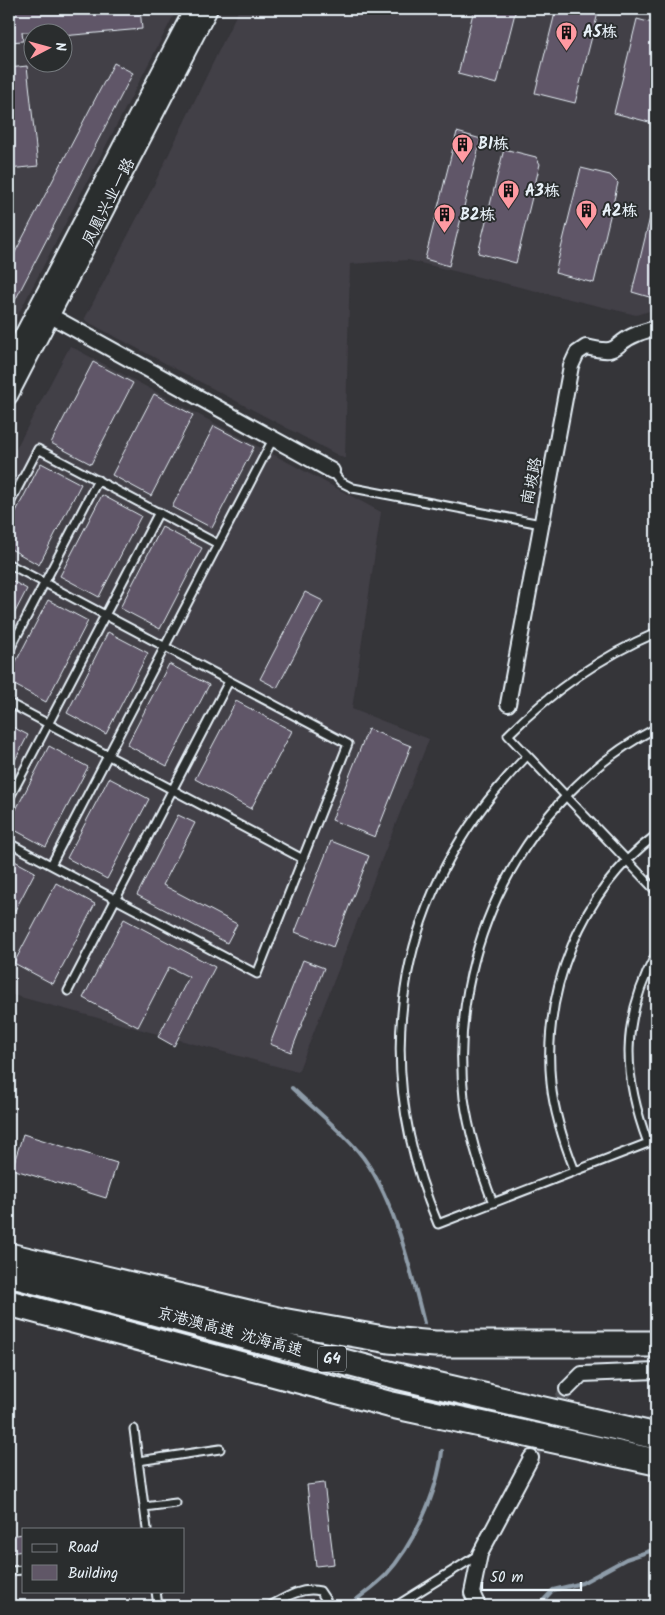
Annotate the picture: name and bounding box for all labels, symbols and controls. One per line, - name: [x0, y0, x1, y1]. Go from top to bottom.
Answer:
- building icon: A5栋: [555, 20, 579, 51]
- place label: A5栋: [583, 20, 617, 45]
- north arrow: [22, 22, 72, 72]
- text: N: [49, 41, 71, 52]
- building icon: B1栋: [450, 132, 474, 163]
- place label: B1栋: [478, 132, 509, 157]
- street label: 凤凰兴业一路: [76, 154, 142, 250]
- building icon: A3栋: [497, 179, 521, 210]
- place label: A3栋: [525, 179, 560, 204]
- building icon: A2栋: [574, 199, 598, 230]
- place label: A2栋: [602, 199, 637, 224]
- building icon: B2栋: [432, 203, 456, 234]
- place label: B2栋: [460, 203, 495, 228]
- street label: 南坡路: [515, 455, 549, 507]
- street label: 京港澳高速 沈海高速: [154, 1300, 306, 1364]
- road number: G4: [318, 1346, 346, 1372]
- legend: [22, 1528, 185, 1592]
- text: Road: [68, 1536, 99, 1560]
- scale bar: [482, 1560, 581, 1592]
- text: Building: [68, 1562, 118, 1586]
- text: 50 m: [490, 1566, 524, 1590]

